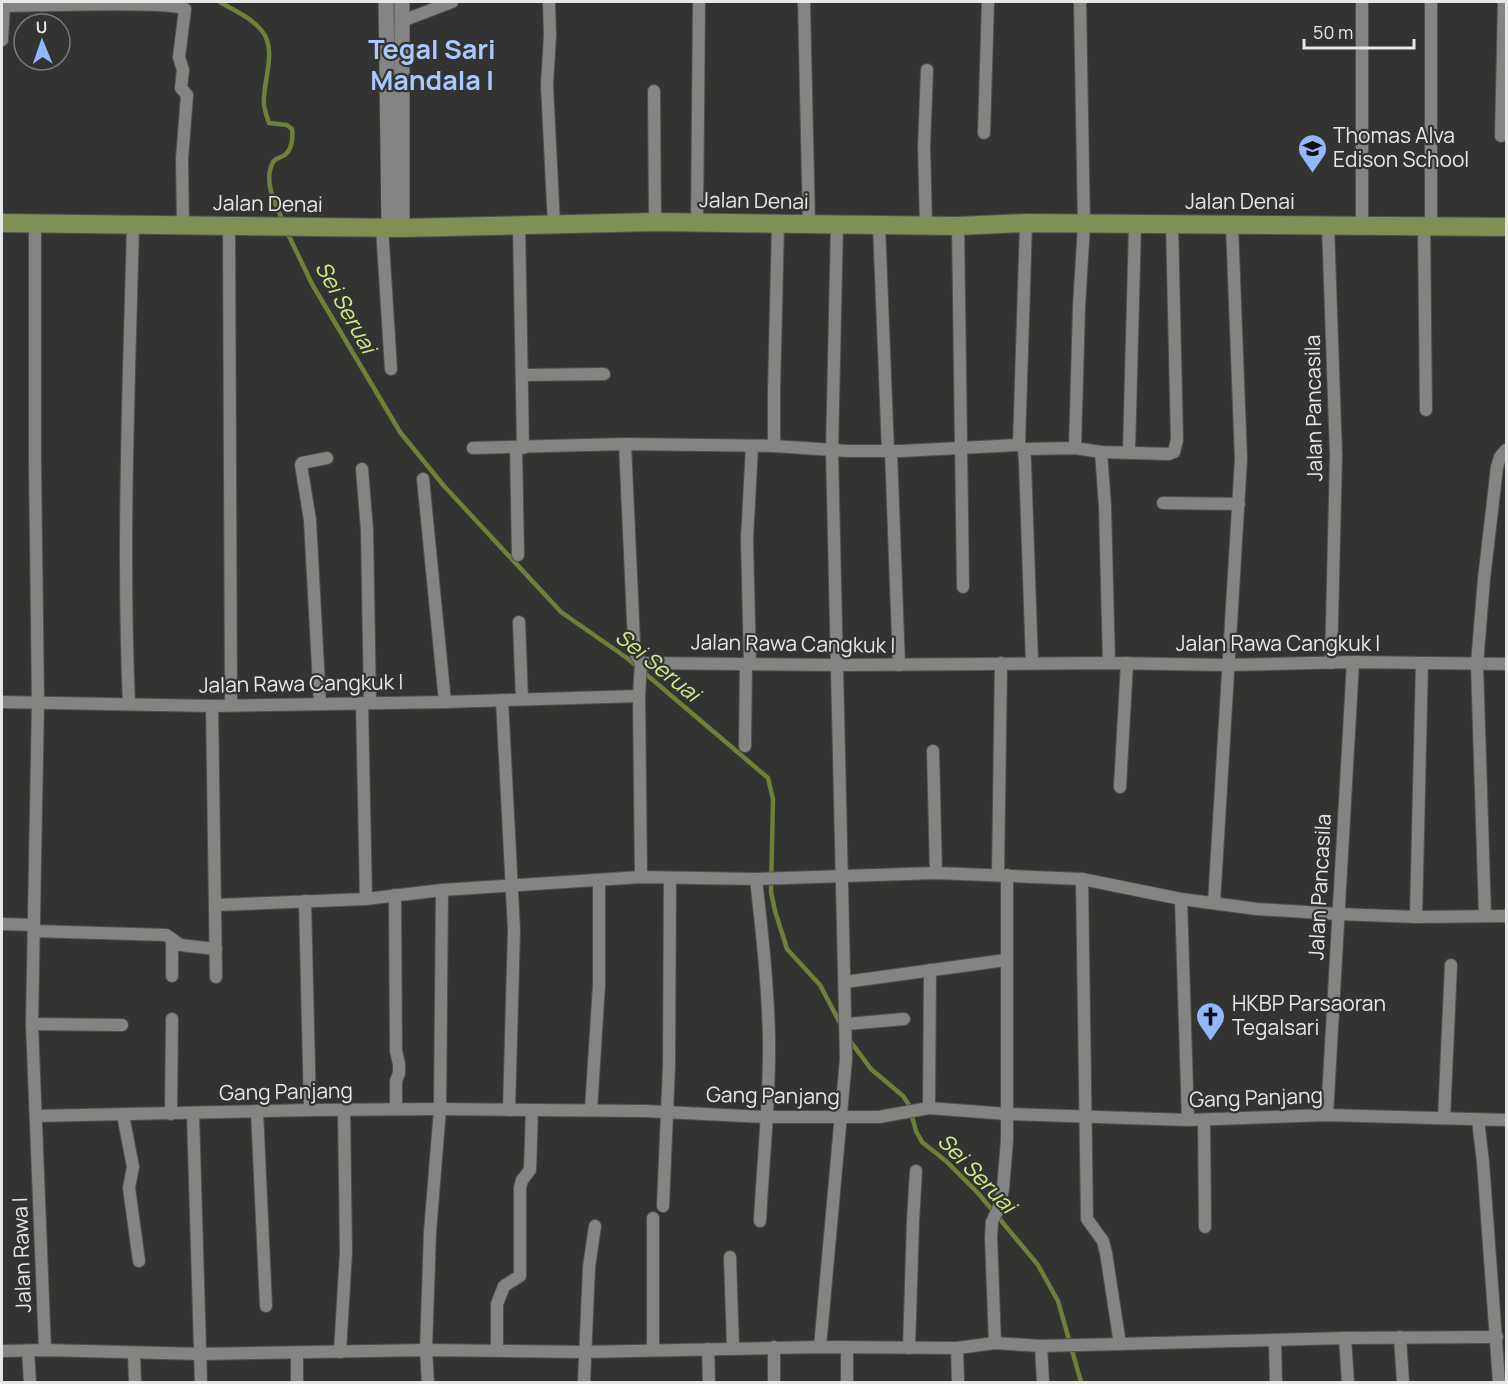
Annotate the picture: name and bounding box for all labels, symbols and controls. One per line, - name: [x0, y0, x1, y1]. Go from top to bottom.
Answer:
- north arrow: [12, 12, 72, 72]
- scale bar: [1304, 12, 1414, 50]
- text: U: [35, 16, 48, 38]
- text: 50 m: [1313, 20, 1353, 44]
- district label: Tegal Sari Mandala I: [368, 30, 496, 98]
- place label: Thomas Alva Edison School: [1333, 121, 1469, 173]
- school or university icon: Thomas Alva Edison School: [1296, 132, 1328, 174]
- street label: Jalan Denai: [699, 185, 809, 215]
- street label: Jalan Denai: [1185, 187, 1295, 215]
- street label: Jalan Denai: [213, 188, 323, 218]
- water label: Sei Seruai: [308, 256, 385, 361]
- street label: Jalan Pancasila: [1298, 334, 1328, 482]
- water label: Sei Seruai: [609, 622, 709, 710]
- street label: Jalan Rawa Cangkuk I: [691, 627, 895, 659]
- street label: Jalan Rawa Cangkuk I: [1176, 629, 1380, 657]
- street label: Jalan Rawa Cangkuk I: [199, 667, 403, 699]
- street label: Jalan Pancasila: [1301, 813, 1337, 961]
- place label: HKBP Parsaoran Tegalsari: [1232, 989, 1386, 1041]
- church icon: HKBP Parsaoran Tegalsari: [1195, 1000, 1227, 1042]
- street label: Gang Panjang: [219, 1076, 353, 1106]
- street label: Gang Panjang: [706, 1080, 840, 1110]
- street label: Gang Panjang: [1189, 1081, 1323, 1113]
- water label: Sei Seruai: [931, 1126, 1025, 1222]
- street label: Jalan Rawa I: [5, 1197, 37, 1313]

